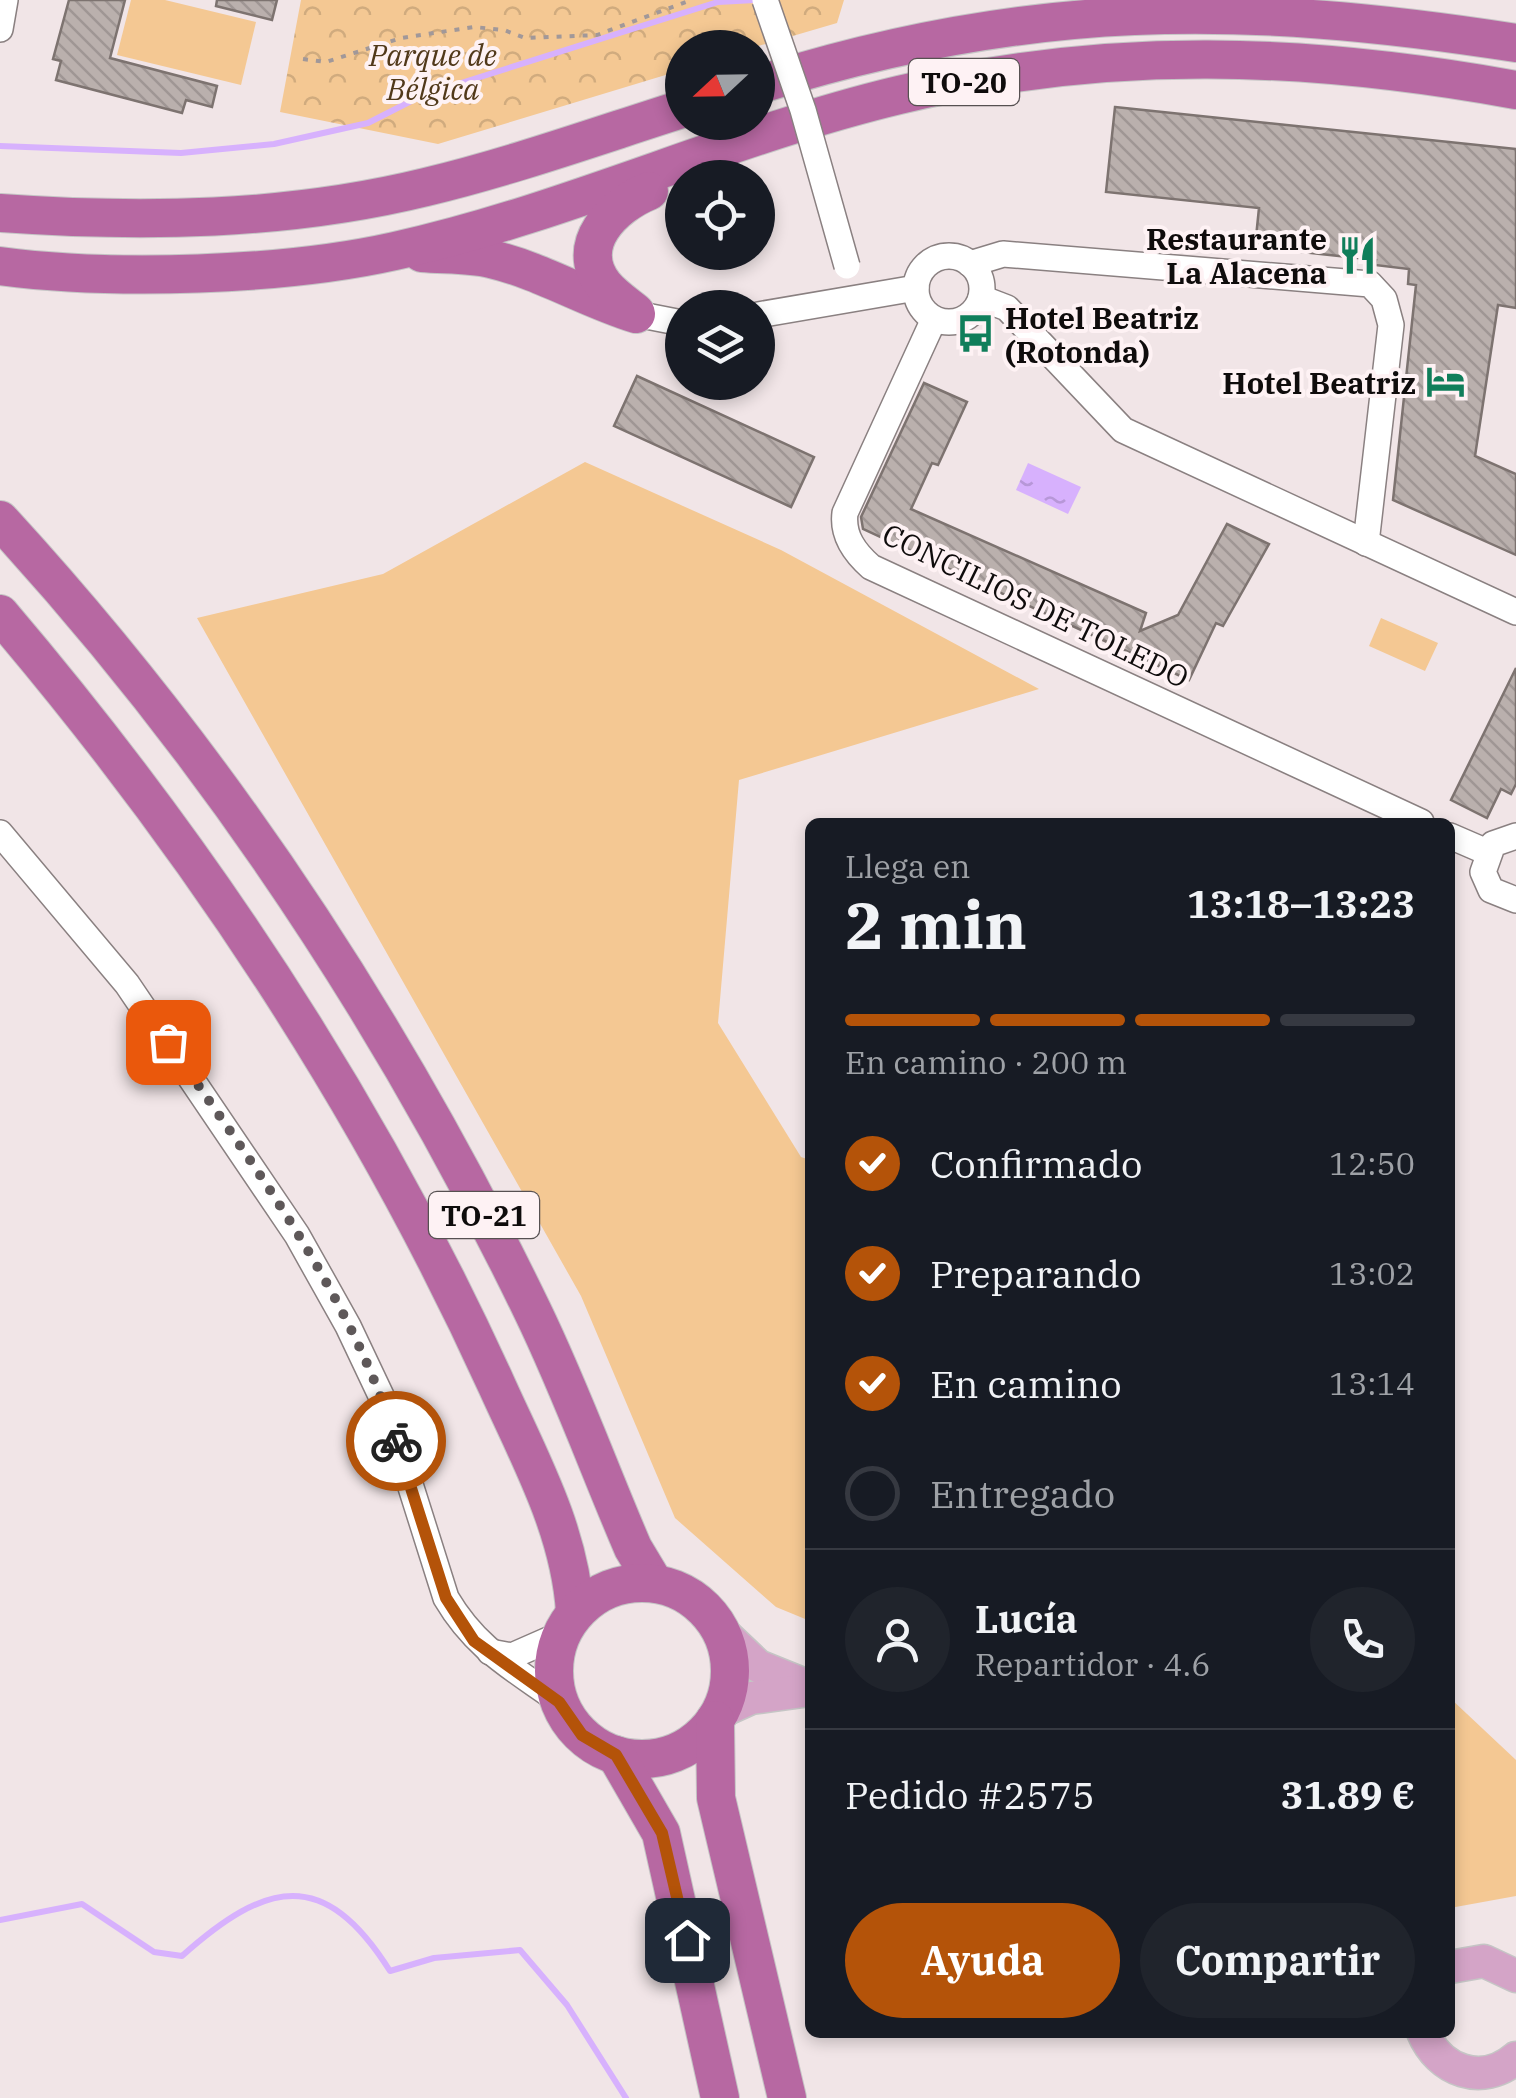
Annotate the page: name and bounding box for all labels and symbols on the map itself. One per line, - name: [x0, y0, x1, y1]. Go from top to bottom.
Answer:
- north arrow: [665, 30, 775, 140]
- park label: Parque de Bélgica: [368, 35, 497, 108]
- road number: TO-20: [909, 59, 1019, 105]
- place label: Restaurante La Alacena: [1146, 219, 1327, 292]
- restaurant icon: Restaurante La Alacena: [1336, 234, 1378, 276]
- place label: Hotel Beatriz (Rotonda): [1005, 298, 1199, 371]
- bus stop icon: Hotel Beatriz (Rotonda): [954, 313, 996, 355]
- hotel icon: Hotel Beatriz: [1425, 361, 1467, 403]
- place label: Hotel Beatriz: [1222, 363, 1416, 402]
- street label: CONCILIOS DE TOLEDO: [876, 514, 1196, 696]
- pin: [126, 1000, 211, 1085]
- road number: TO-21: [429, 1192, 539, 1238]
- courier: [346, 1391, 446, 1491]
- pin: [645, 1898, 730, 1983]

